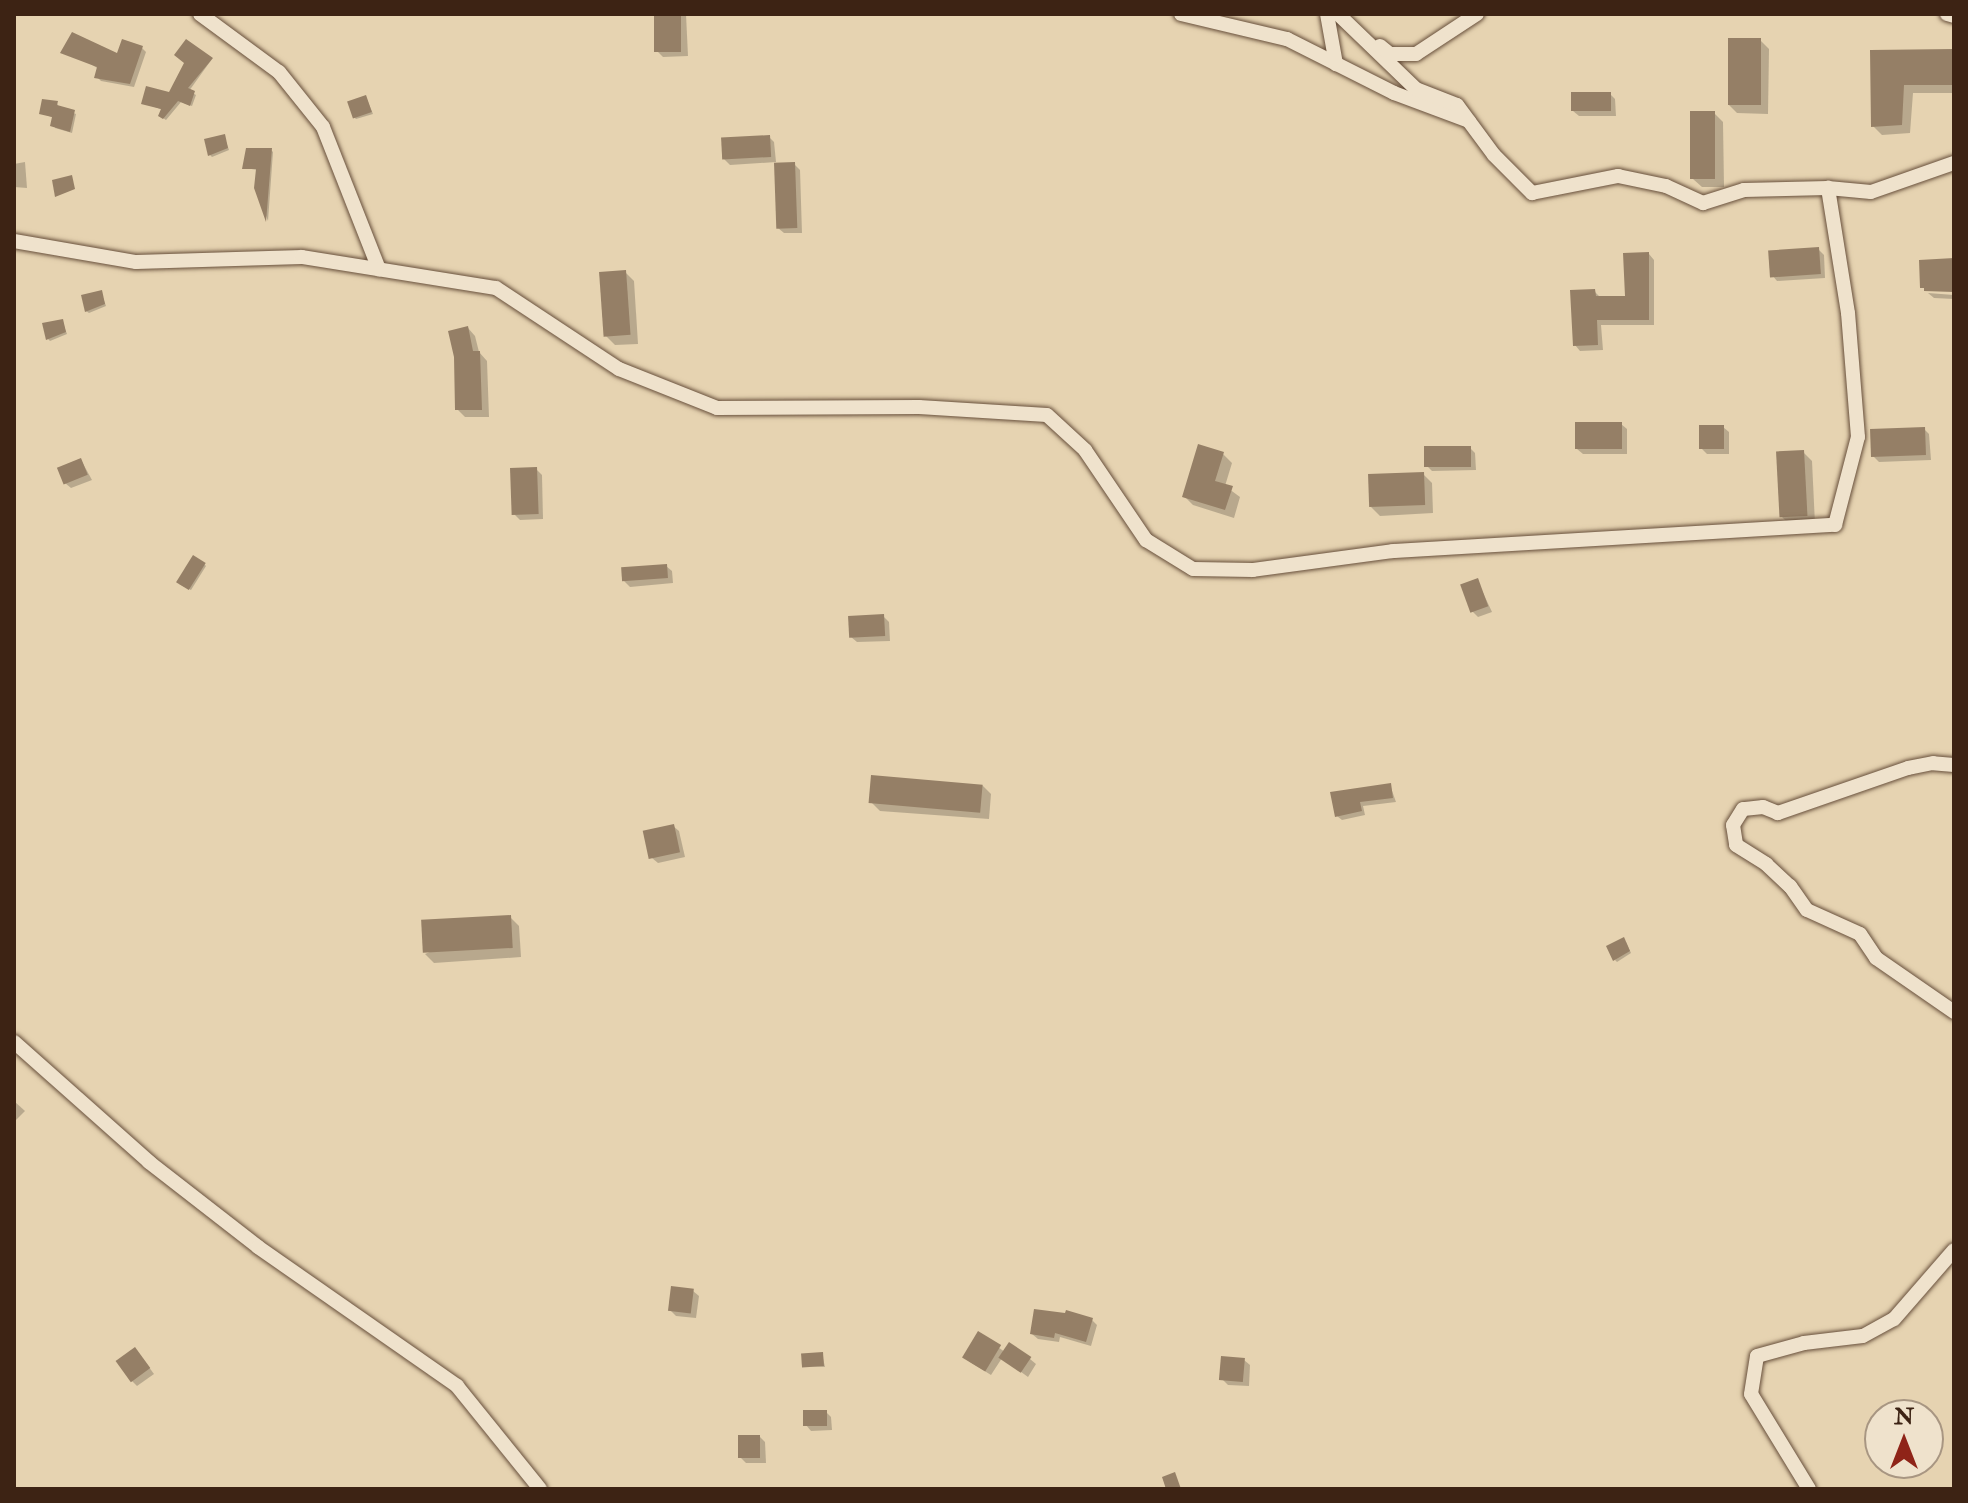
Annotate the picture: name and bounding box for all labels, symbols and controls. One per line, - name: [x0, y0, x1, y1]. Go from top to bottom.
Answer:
- north arrow: [1864, 1399, 1944, 1479]
- text: N: [1894, 1403, 1914, 1431]

